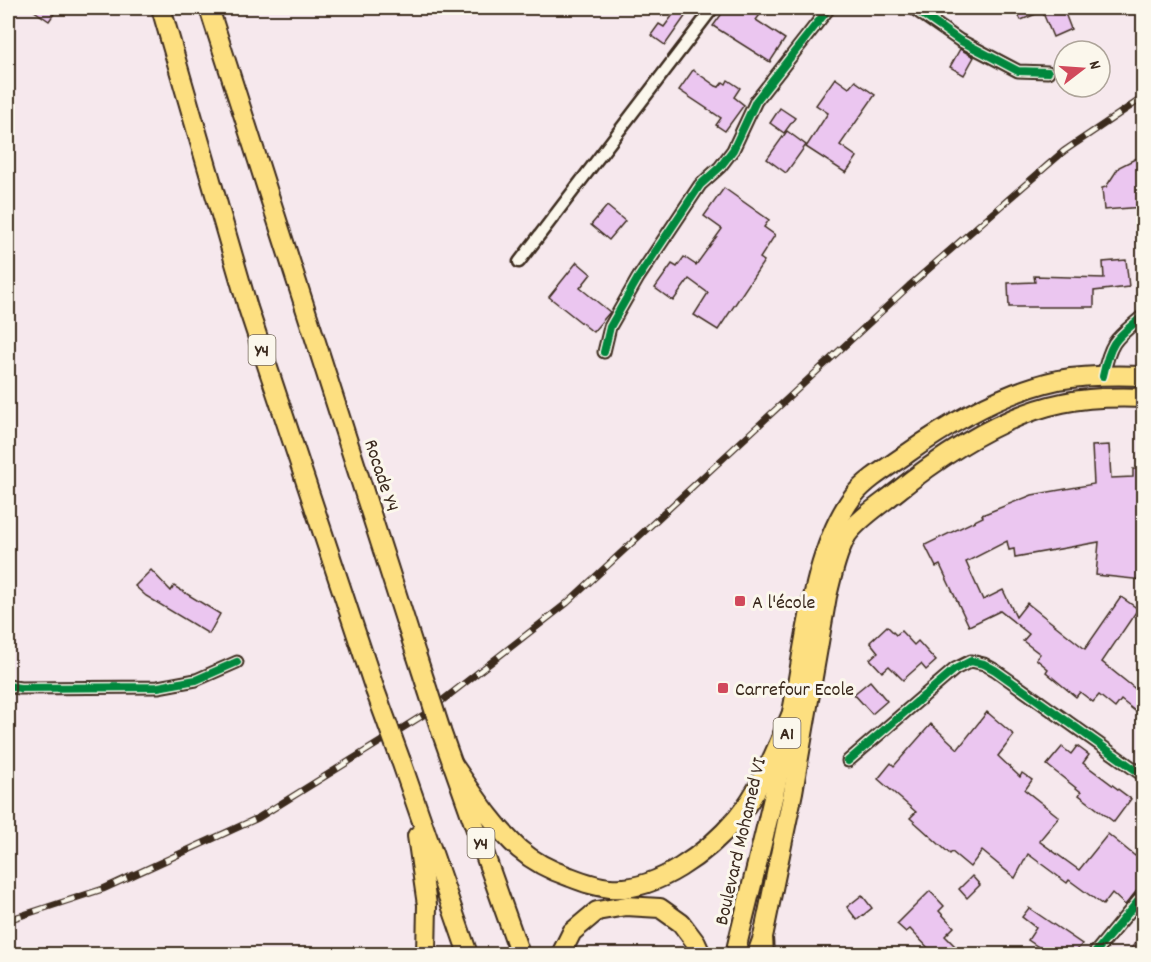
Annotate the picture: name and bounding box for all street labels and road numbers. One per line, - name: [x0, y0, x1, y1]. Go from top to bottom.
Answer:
- road number: Y4: [248, 335, 276, 365]
- street label: Rocade Y4: [355, 436, 405, 516]
- road number: A1: [774, 718, 800, 748]
- street label: Boulevard Mohamed VI: [709, 755, 775, 928]
- road number: Y4: [468, 828, 494, 858]

